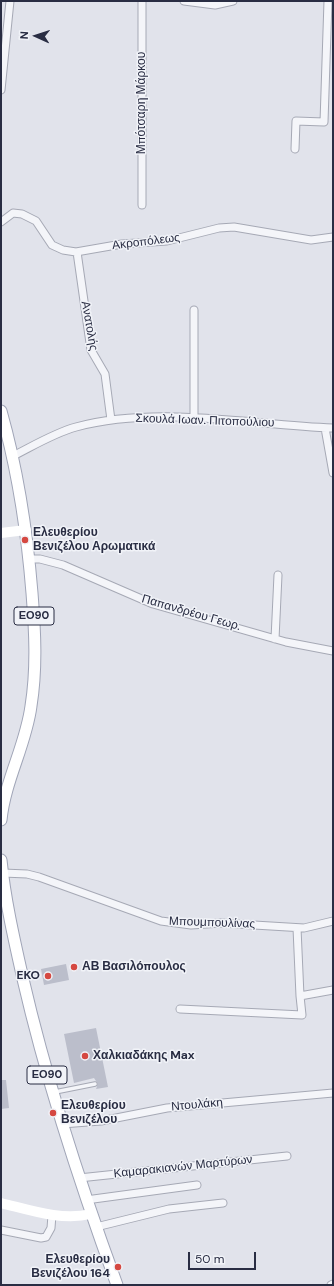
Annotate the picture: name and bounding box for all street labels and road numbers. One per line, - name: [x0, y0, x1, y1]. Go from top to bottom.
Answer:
- street label: Μπότσαρη Μάρκου: [135, 52, 149, 154]
- street label: Ακροπόλεως: [111, 231, 181, 253]
- street label: Ανατολής: [78, 300, 100, 352]
- street label: Σκουλά Ιωαν. Πιτοπούλιου: [135, 411, 275, 431]
- street label: Παπανδρέου Γεωρ.: [140, 592, 242, 634]
- road number: ΕΟ90: [14, 607, 54, 625]
- street label: Μπουμπουλίνας: [169, 914, 255, 932]
- road number: ΕΟ90: [27, 1066, 67, 1084]
- street label: Ντουλάκη: [171, 1096, 223, 1114]
- street label: Καμαρακιανών Μαρτύρων: [113, 1153, 253, 1181]

